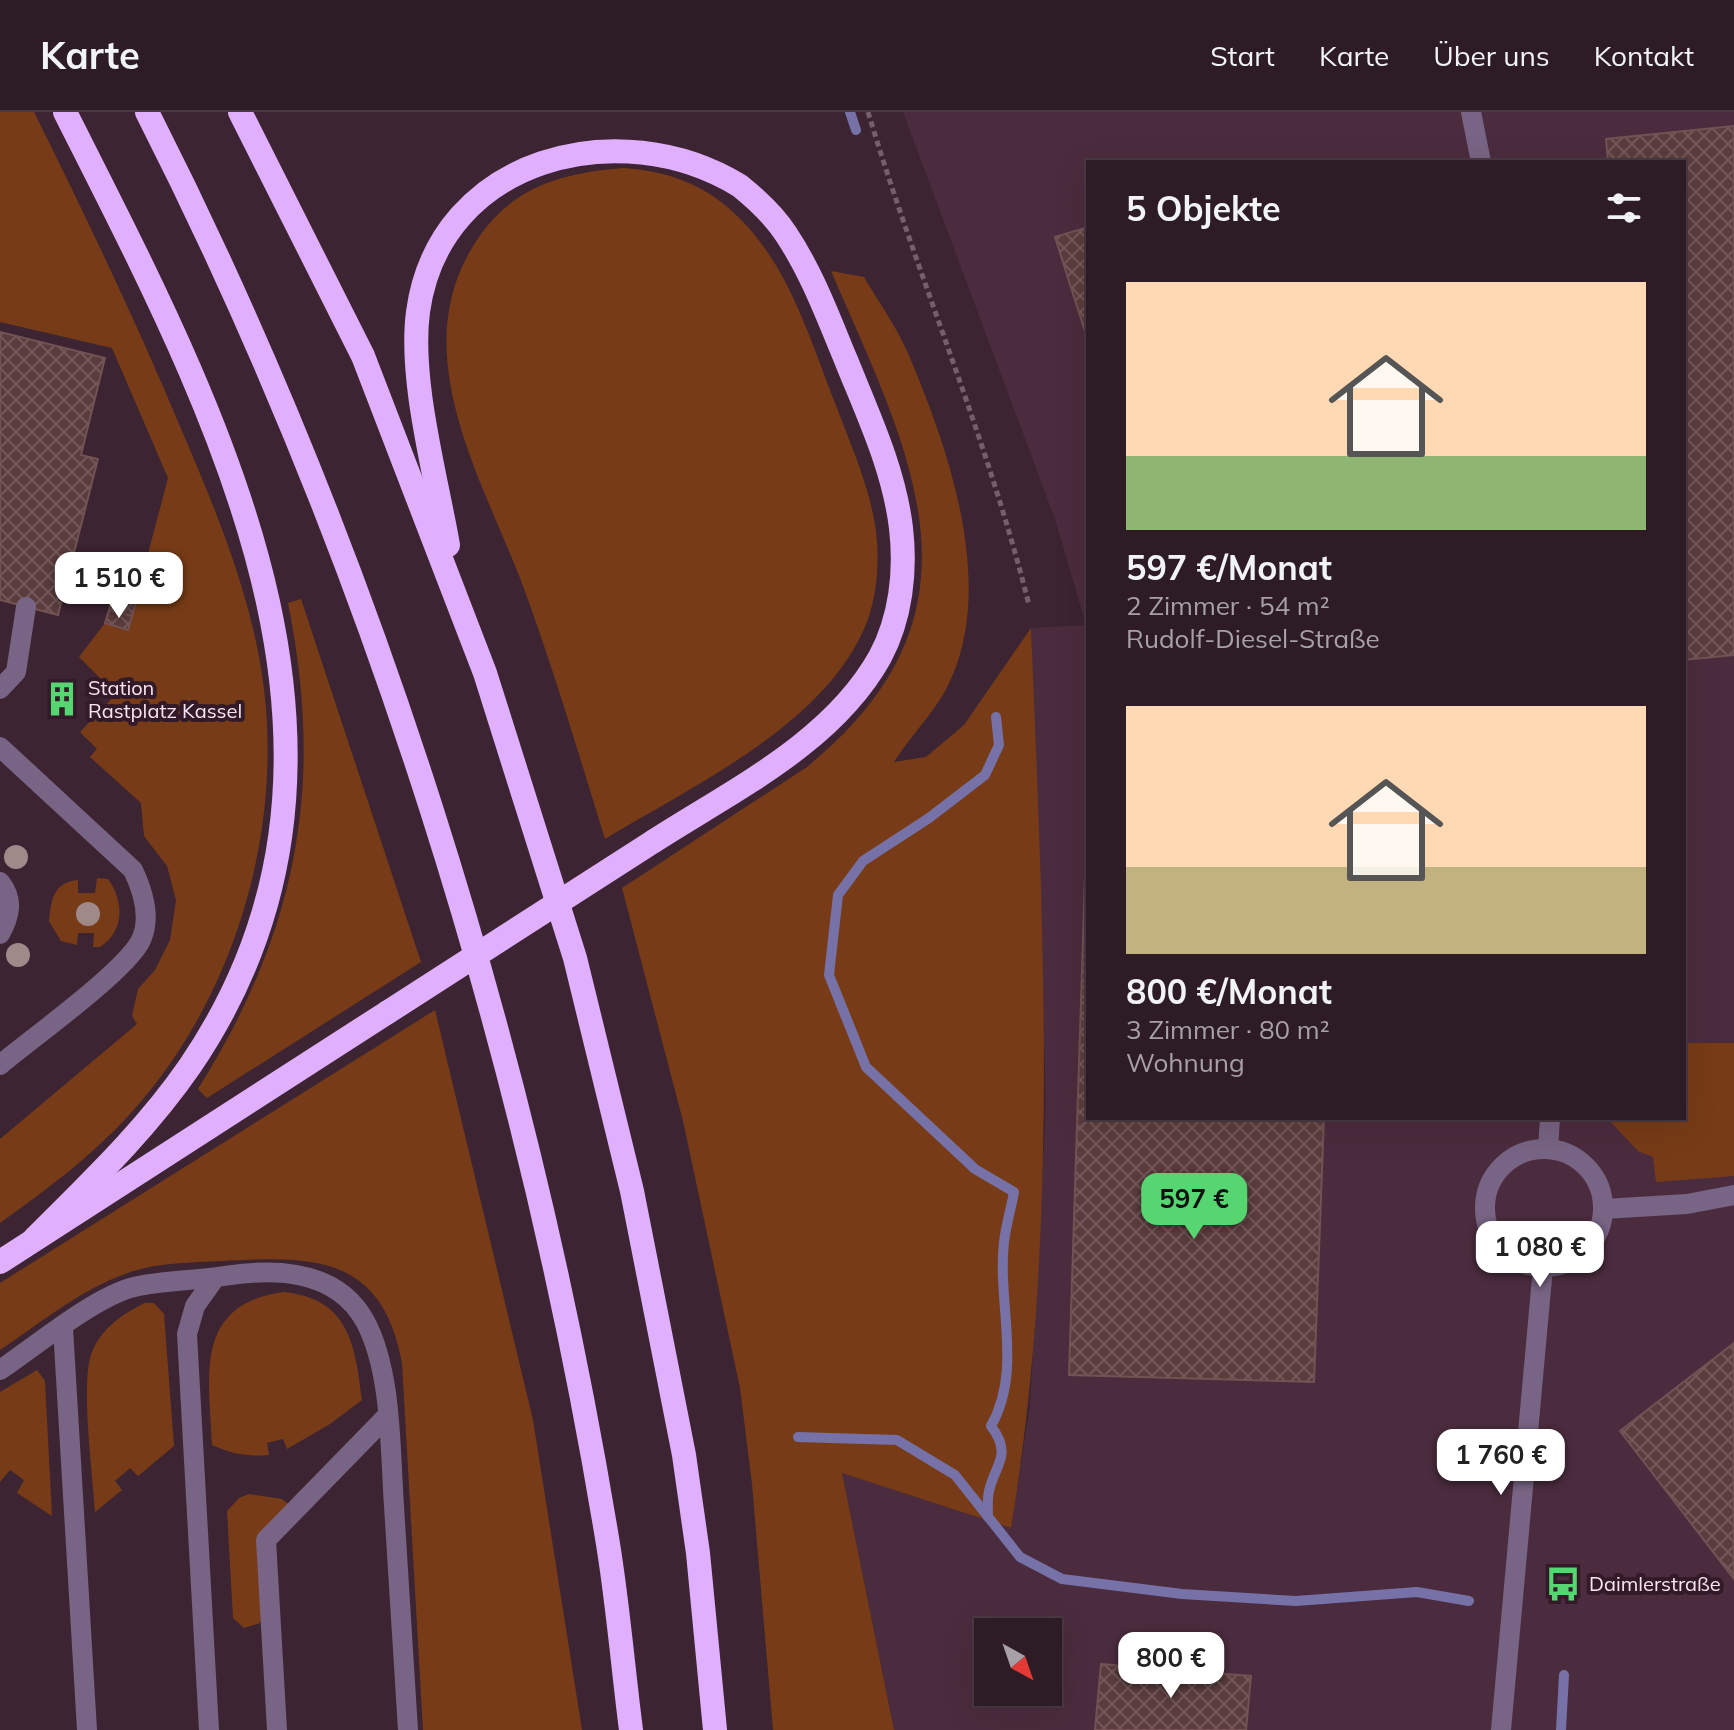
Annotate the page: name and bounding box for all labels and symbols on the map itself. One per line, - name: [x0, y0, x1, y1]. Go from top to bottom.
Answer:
- pin: 1 510 €: [45, 552, 193, 620]
- place label: Station Rastplatz Kassel: [88, 675, 242, 723]
- building icon: Station Rastplatz Kassel: [43, 680, 81, 718]
- pin: 597 €: [1138, 1173, 1250, 1241]
- pin: 1 080 €: [1466, 1221, 1614, 1289]
- pin: 1 760 €: [1427, 1429, 1575, 1497]
- bus stop icon: Daimlerstraße: [1544, 1565, 1582, 1603]
- place label: Daimlerstraße: [1589, 1571, 1721, 1596]
- north arrow: [974, 1618, 1062, 1706]
- pin: 800 €: [1115, 1632, 1227, 1700]

